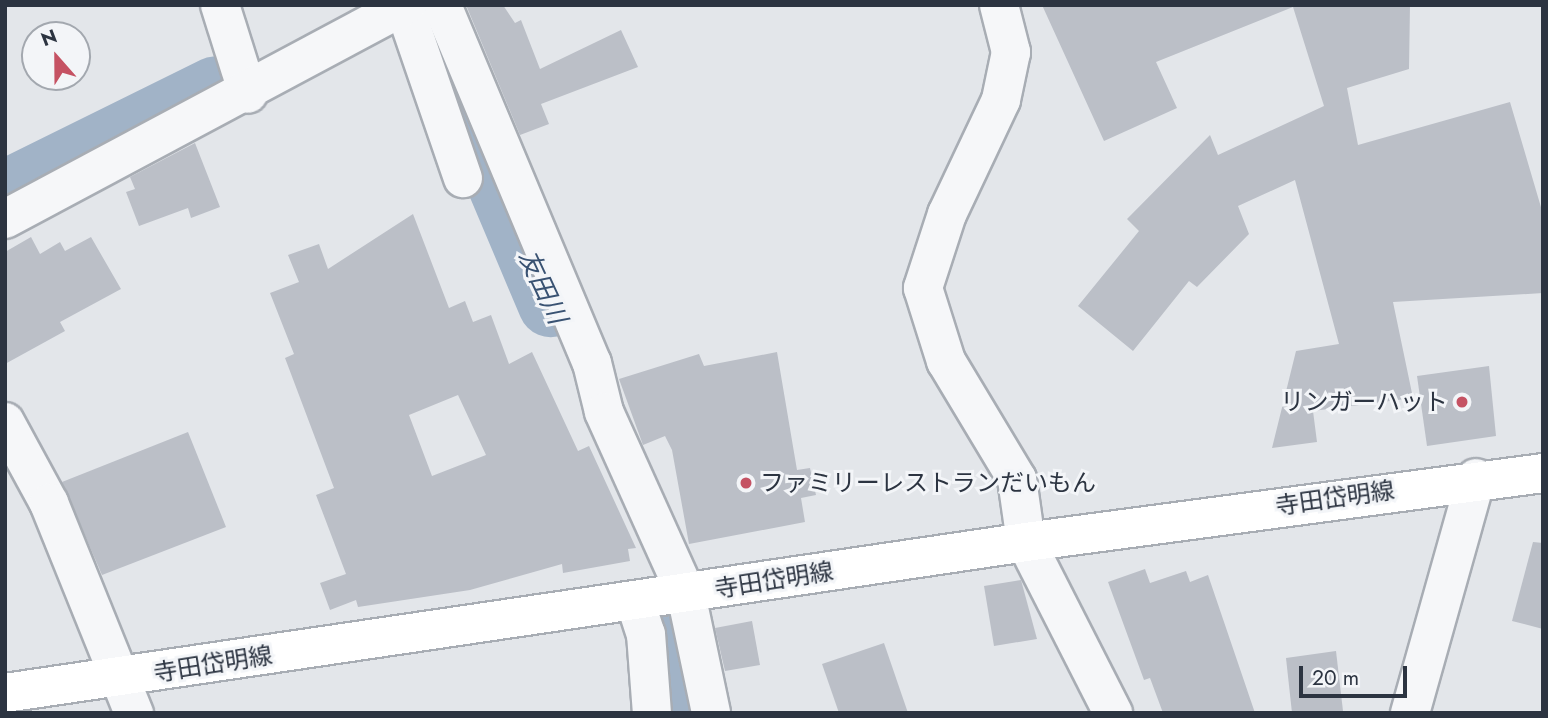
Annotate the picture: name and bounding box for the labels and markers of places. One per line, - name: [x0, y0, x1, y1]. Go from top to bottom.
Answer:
- place label: リンガーハット: [1280, 388, 1448, 416]
- marker: リンガーハット: [1454, 394, 1470, 410]
- place label: ファミリーレストランだいもん: [760, 469, 1096, 497]
- marker: ファミリーレストランだいもん: [738, 475, 754, 491]

